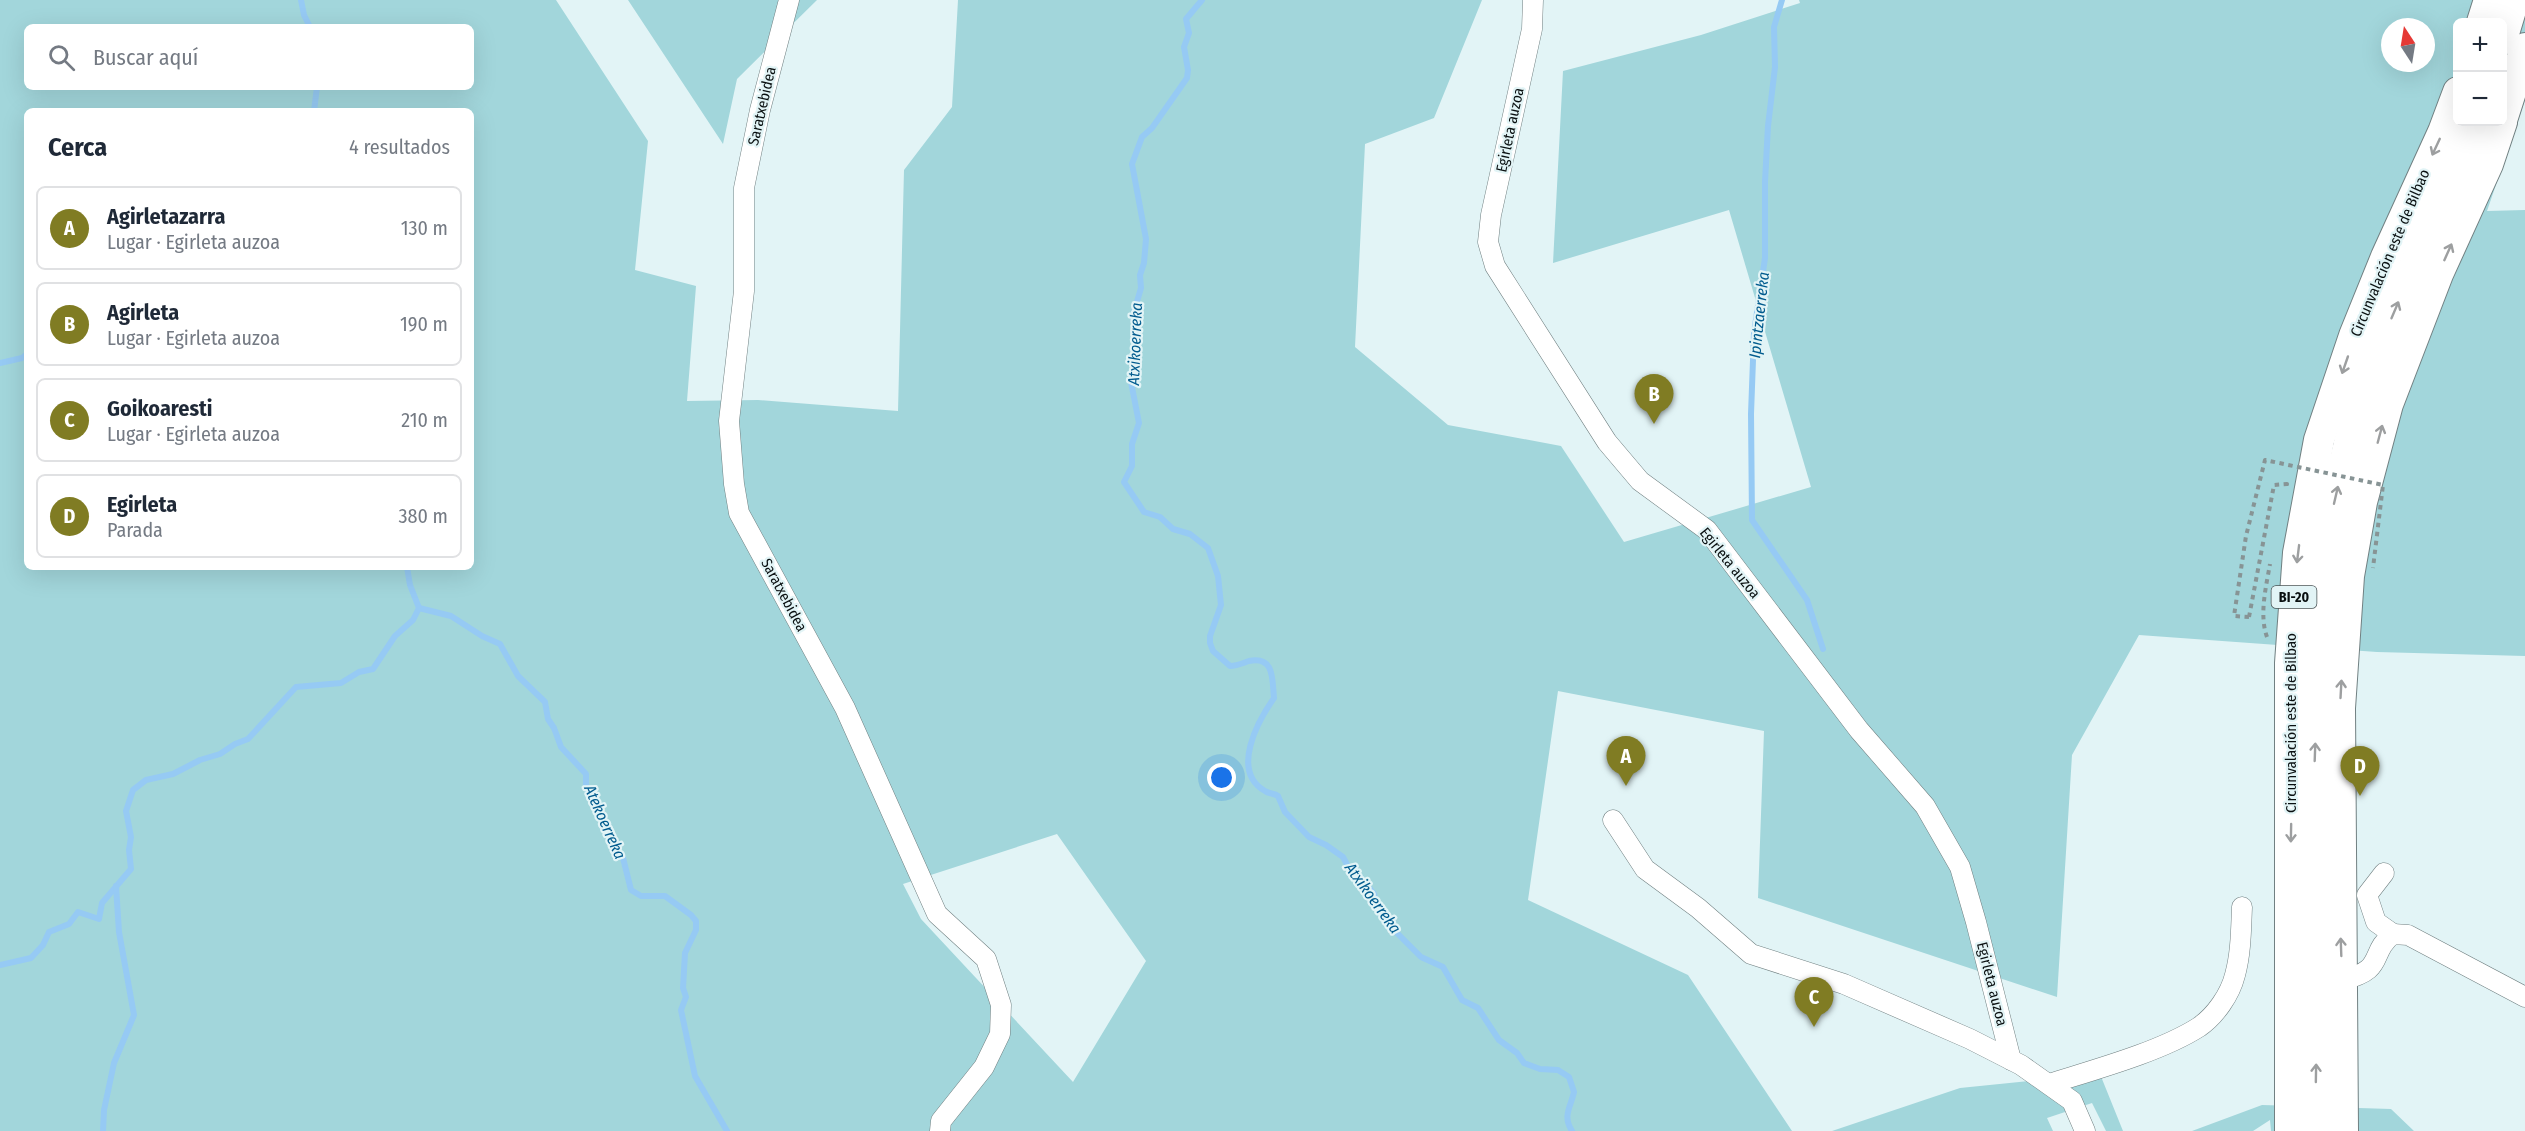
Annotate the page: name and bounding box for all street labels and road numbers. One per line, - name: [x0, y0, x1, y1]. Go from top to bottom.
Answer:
- street label: Saratxebidea: [744, 65, 780, 147]
- street label: Egirleta auzoa: [1492, 86, 1528, 174]
- street label: Circunvalación este de Bilbao: [2347, 167, 2433, 339]
- street label: Egirleta auzoa: [1696, 524, 1764, 602]
- street label: Saratxebidea: [757, 555, 811, 635]
- road number: BI-20: [2272, 586, 2316, 608]
- street label: Circunvalación este de Bilbao: [2282, 633, 2300, 813]
- street label: Egirleta auzoa: [1973, 940, 2011, 1028]

